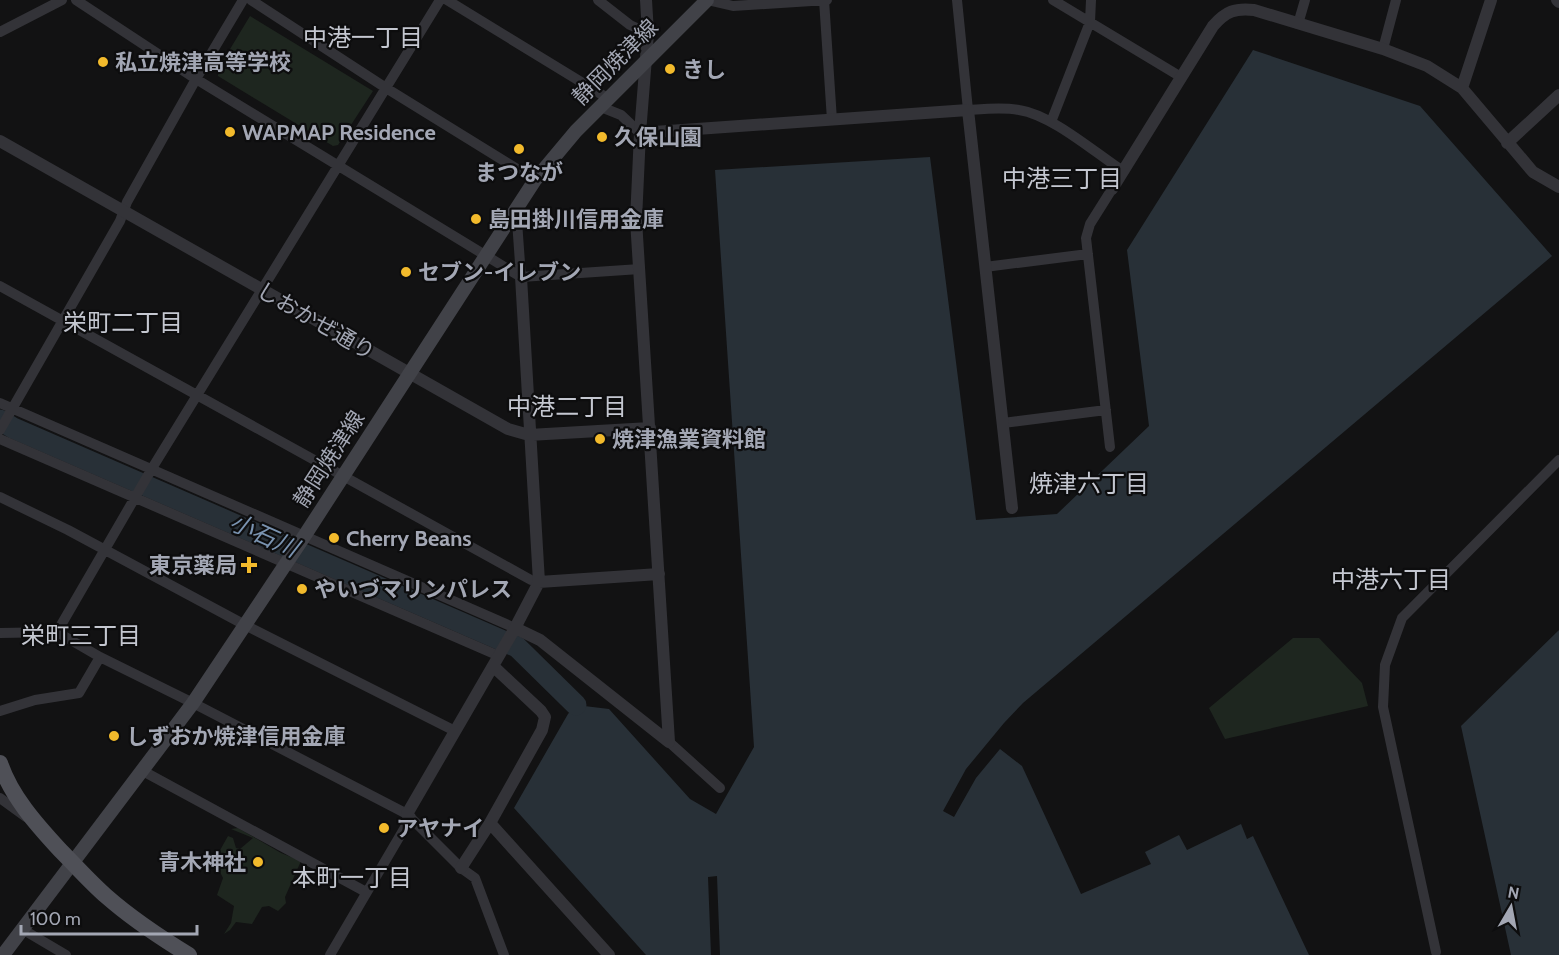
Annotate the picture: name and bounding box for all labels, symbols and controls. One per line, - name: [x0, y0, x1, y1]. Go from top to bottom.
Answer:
- street label: 静岡焼津線: [567, 14, 663, 110]
- district label: 中港一丁目: [303, 23, 423, 52]
- place label: 私立焼津高等学校: [115, 49, 291, 76]
- marker: 私立焼津高等学校: [96, 55, 110, 69]
- place label: きし: [682, 56, 726, 83]
- marker: きし: [663, 62, 677, 76]
- place label: WAPMAP Residence: [242, 119, 436, 146]
- place label: 久保山園: [614, 124, 702, 151]
- marker: WAPMAP Residence: [223, 125, 237, 139]
- marker: 久保山園: [595, 130, 609, 144]
- marker: まつなが: [512, 142, 526, 156]
- place label: まつなが: [475, 159, 563, 186]
- district label: 中港三丁目: [1002, 164, 1122, 193]
- place label: 島田掛川信用金庫: [488, 206, 664, 233]
- marker: 島田掛川信用金庫: [469, 212, 483, 226]
- place label: セブン-イレブン: [418, 259, 581, 286]
- marker: セブン-イレブン: [399, 265, 413, 279]
- street label: しおかぜ通り: [252, 276, 380, 366]
- district label: 栄町二丁目: [63, 308, 183, 337]
- district label: 中港二丁目: [507, 392, 627, 421]
- street label: 静岡焼津線: [288, 406, 370, 512]
- place label: 焼津漁業資料館: [612, 426, 766, 453]
- marker: 焼津漁業資料館: [593, 432, 607, 446]
- district label: 焼津六丁目: [1029, 469, 1149, 498]
- water label: 小石川: [225, 507, 306, 564]
- place label: Cherry Beans: [346, 525, 472, 552]
- marker: Cherry Beans: [327, 531, 341, 545]
- place label: 東京薬局: [149, 552, 237, 579]
- marker: 東京薬局: [242, 558, 256, 572]
- district label: 中港六丁目: [1331, 565, 1451, 594]
- place label: やいづマリンパレス: [314, 576, 512, 603]
- marker: やいづマリンパレス: [295, 582, 309, 596]
- district label: 栄町三丁目: [21, 621, 141, 650]
- place label: しずおか焼津信用金庫: [126, 723, 346, 750]
- marker: しずおか焼津信用金庫: [107, 729, 121, 743]
- place label: アヤナイ: [396, 815, 484, 842]
- marker: アヤナイ: [377, 821, 391, 835]
- place label: 青木神社: [158, 849, 246, 876]
- marker: 青木神社: [251, 855, 265, 869]
- district label: 本町一丁目: [292, 863, 412, 892]
- north arrow: [1481, 877, 1541, 937]
- text: N: [1506, 882, 1521, 903]
- scale bar: [21, 898, 196, 936]
- text: 100 m: [30, 908, 81, 930]

